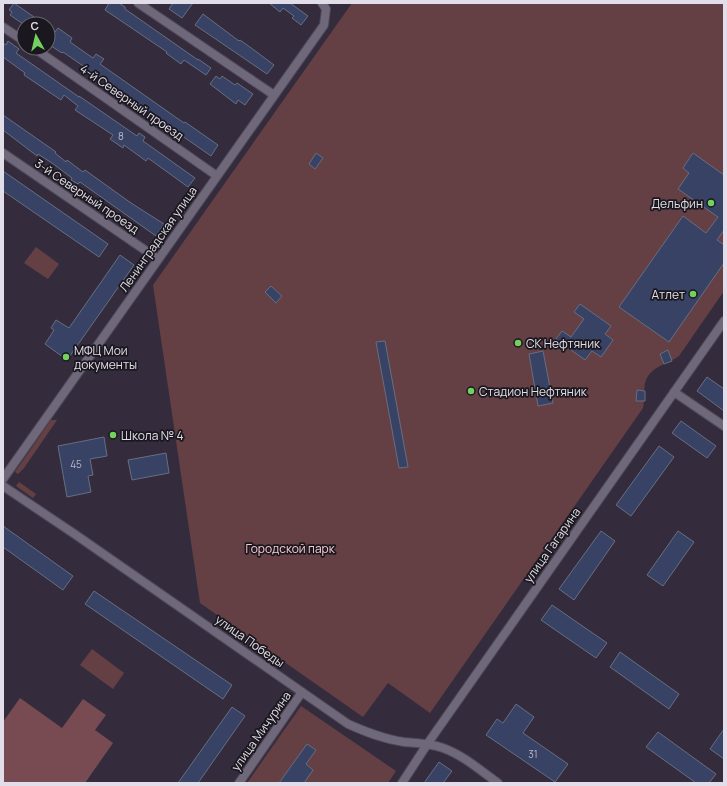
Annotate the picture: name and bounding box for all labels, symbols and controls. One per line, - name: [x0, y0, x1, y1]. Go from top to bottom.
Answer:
- north arrow: [16, 16, 56, 56]
- text: С: [29, 18, 40, 34]
- street label: 4-й Северный проезд: [77, 60, 187, 144]
- house number: 8: [118, 129, 124, 143]
- street label: 3-й Северный проезд: [31, 155, 143, 237]
- street label: Ленинградская улица: [115, 183, 201, 295]
- place label: Дельфин: [651, 195, 703, 212]
- marker: Дельфин: [706, 198, 716, 208]
- place label: Атлет: [652, 286, 685, 303]
- marker: Атлет: [688, 289, 698, 299]
- place label: СК Нефтяник: [526, 335, 601, 352]
- marker: СК Нефтяник: [513, 338, 523, 348]
- place label: МФЦ Мои документы: [74, 342, 137, 373]
- marker: МФЦ Мои документы: [61, 352, 71, 362]
- place label: Стадион Нефтяник: [479, 383, 588, 400]
- marker: Стадион Нефтяник: [466, 386, 476, 396]
- place label: Школа № 4: [121, 427, 184, 444]
- marker: Школа № 4: [108, 430, 118, 440]
- house number: 45: [70, 457, 82, 471]
- street label: улица Гагарина: [520, 504, 584, 586]
- park label: Городской парк: [245, 540, 336, 557]
- street label: улица Победы: [212, 611, 288, 671]
- street label: улица Мичурина: [227, 688, 295, 774]
- house number: 31: [528, 747, 538, 761]

